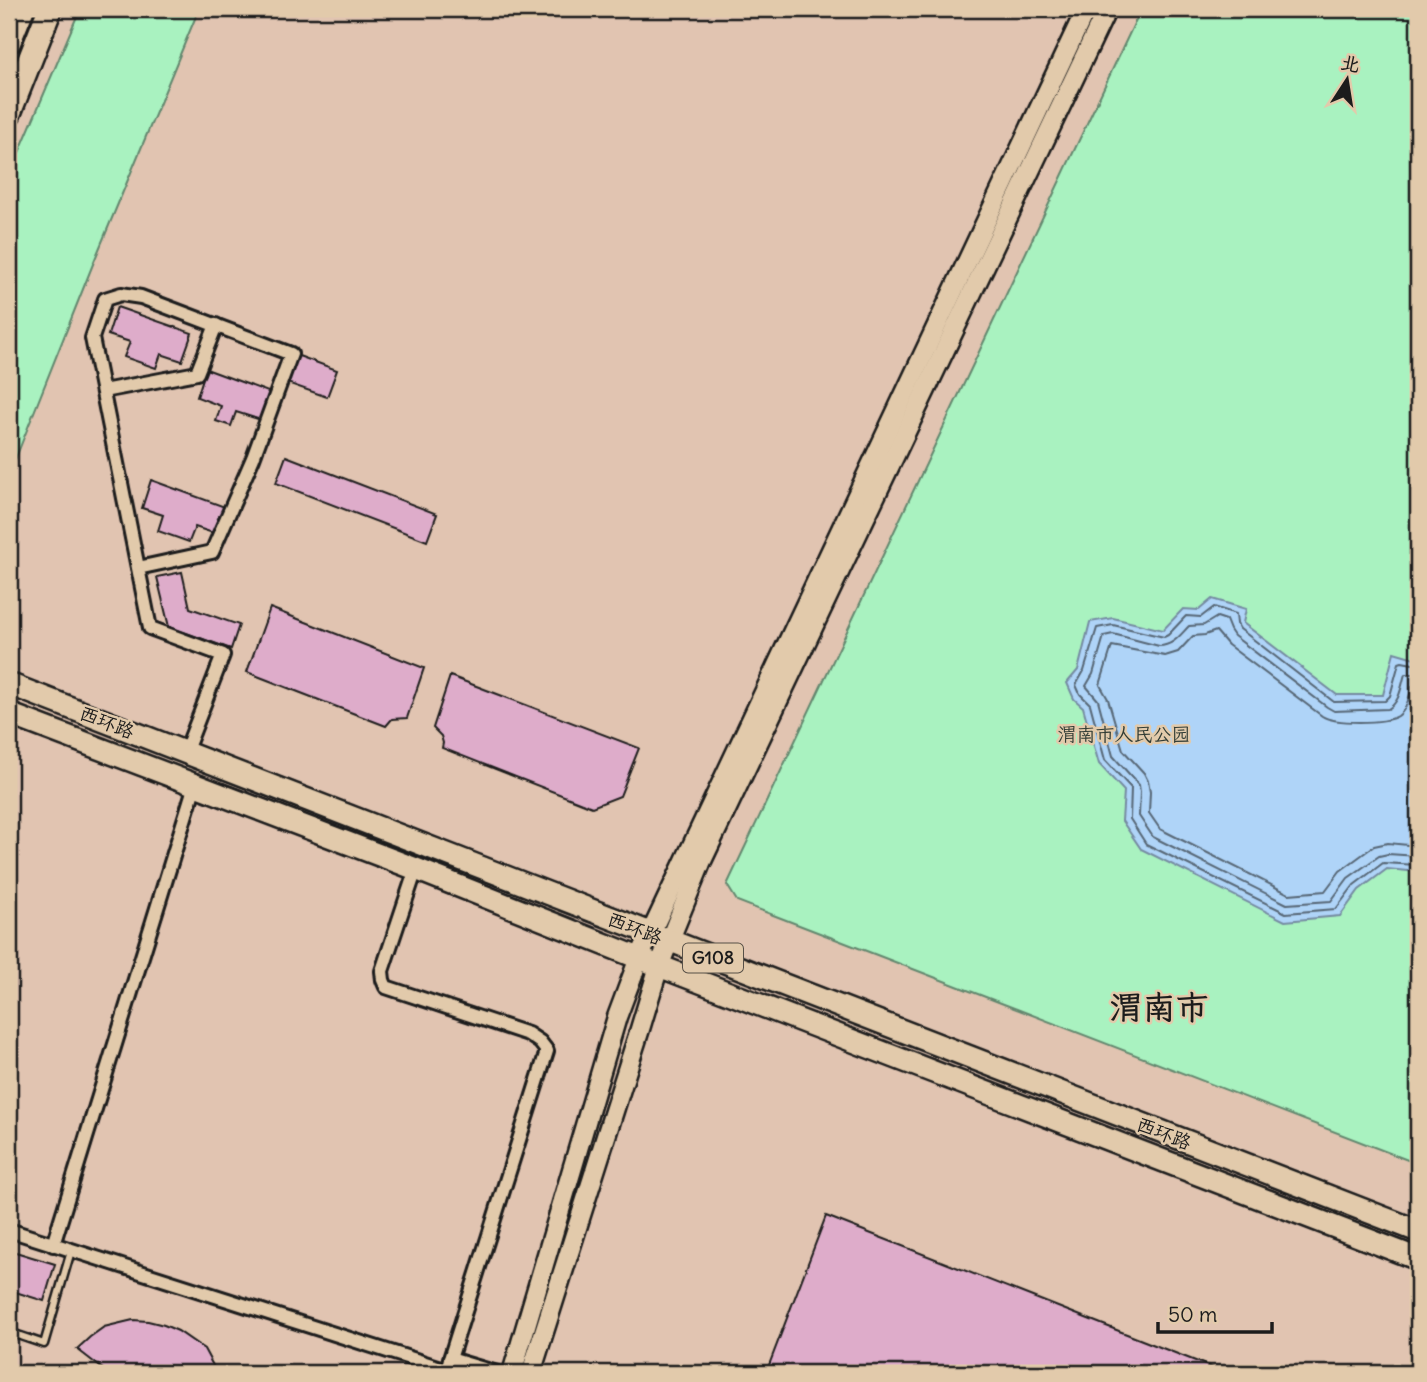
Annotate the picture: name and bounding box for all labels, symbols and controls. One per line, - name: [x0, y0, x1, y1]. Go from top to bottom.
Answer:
- north arrow: [1312, 46, 1382, 116]
- text: 北: [1339, 50, 1362, 77]
- street label: 西环路: [76, 701, 138, 743]
- park label: 渭南市人民公园: [1057, 722, 1191, 746]
- street label: 西环路: [604, 907, 666, 949]
- road number: G108: [683, 944, 743, 973]
- district label: 渭南市: [1110, 986, 1209, 1028]
- street label: 西环路: [1133, 1112, 1195, 1154]
- scale bar: [1158, 1291, 1271, 1335]
- text: 50 m: [1168, 1301, 1217, 1328]

